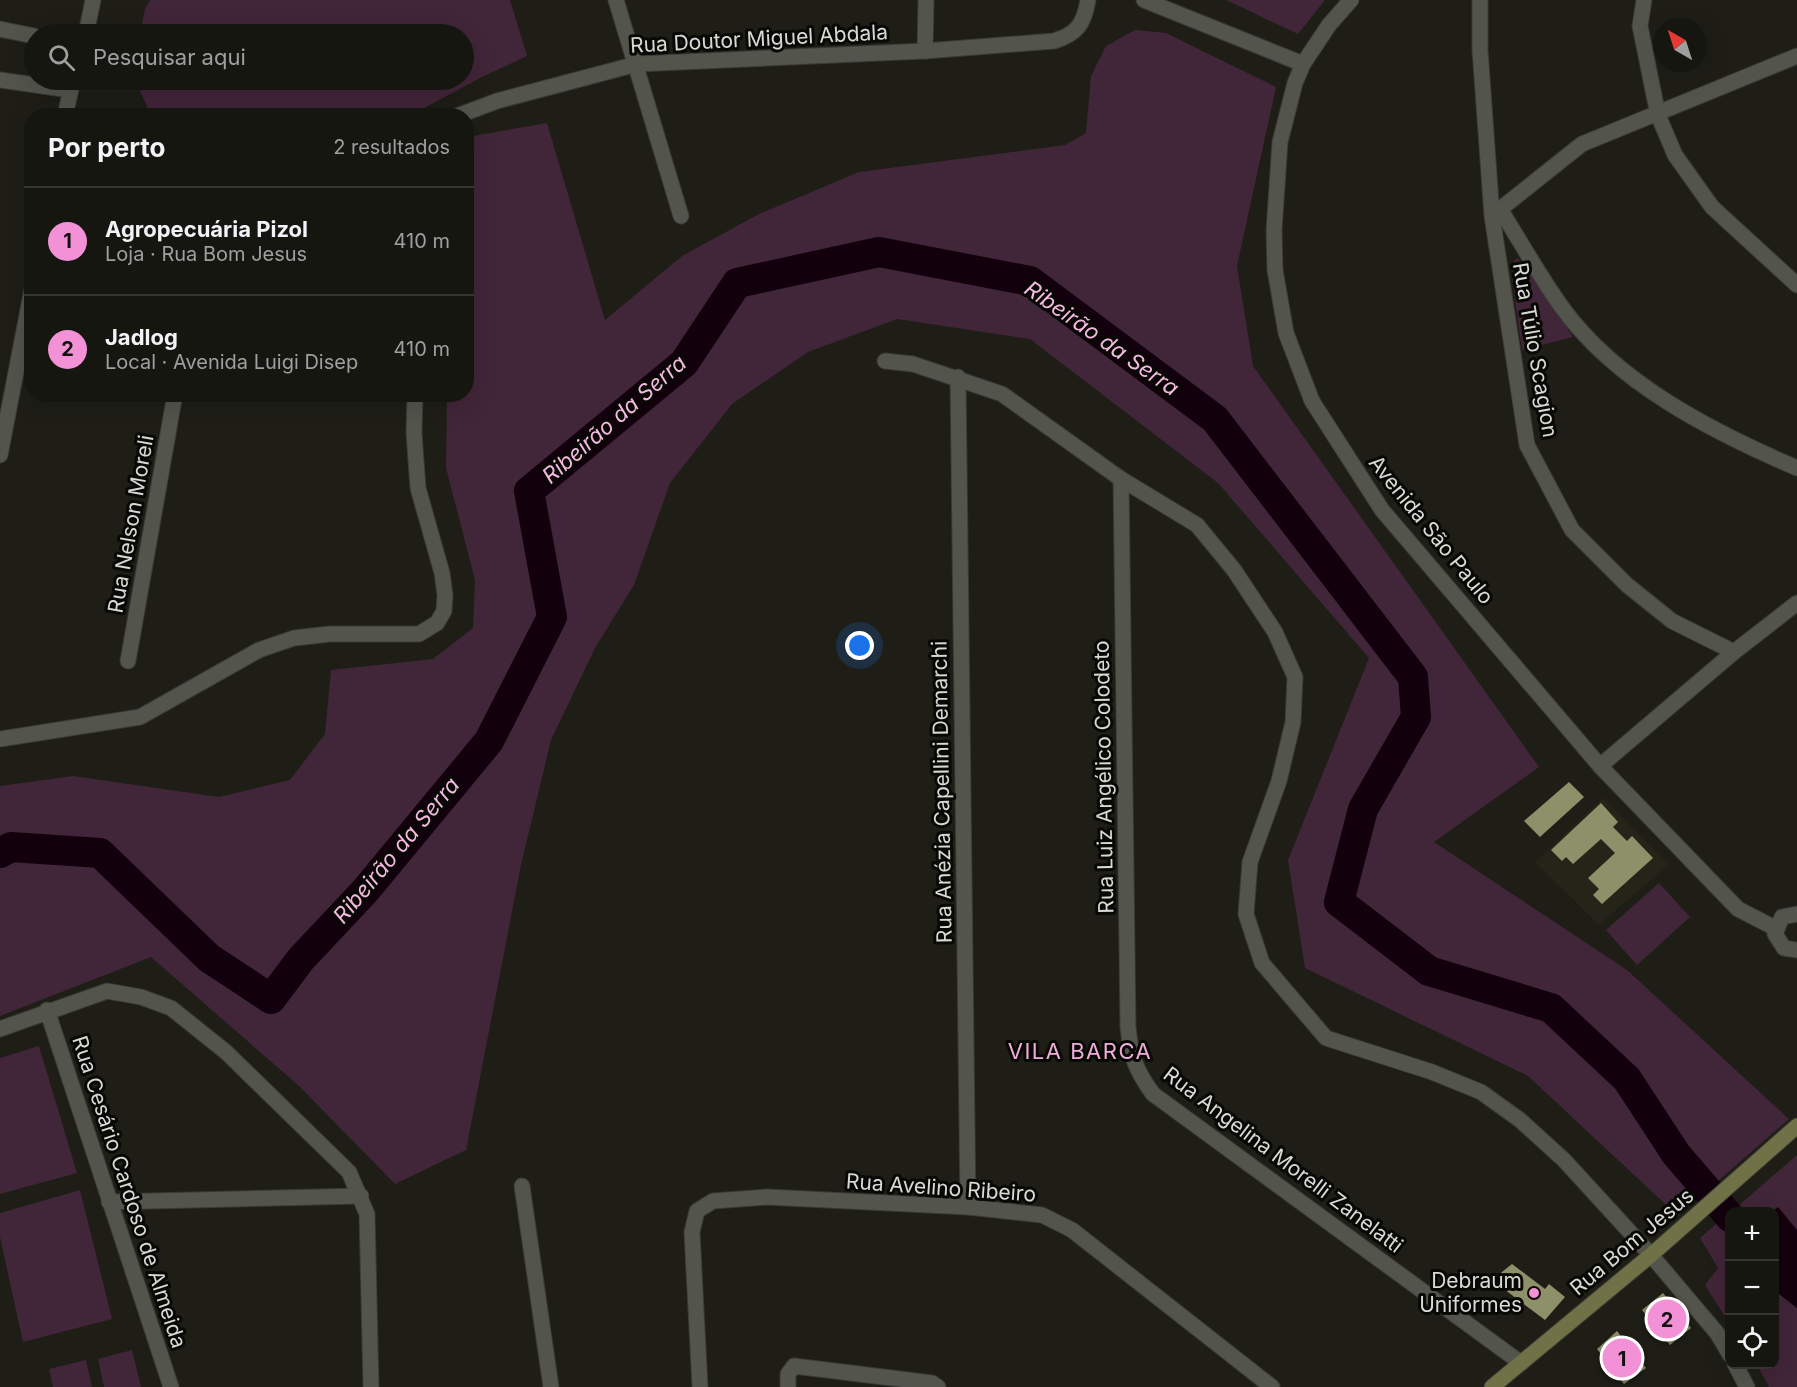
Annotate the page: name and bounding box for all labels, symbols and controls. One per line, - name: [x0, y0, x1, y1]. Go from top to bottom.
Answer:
- north arrow: [1653, 18, 1707, 72]
- street label: Rua Doutor Miguel Abdala: [629, 19, 889, 58]
- search box: [24, 24, 474, 90]
- icon: search: [45, 41, 78, 74]
- text: Pesquisar aqui: [93, 44, 246, 70]
- text: Por perto: [48, 132, 166, 163]
- text: 2 resultados: [333, 135, 450, 159]
- text: Agropecuária Pizol: [105, 216, 308, 242]
- text: 1: [63, 229, 72, 253]
- text: 410 m: [394, 229, 450, 253]
- text: Loja · Rua Bom Jesus: [105, 242, 307, 266]
- street label: Rua Túlio Scagion: [1508, 261, 1563, 439]
- water label: Ribeirão da Serra: [1020, 275, 1184, 401]
- text: Jadlog: [105, 324, 178, 350]
- text: 2: [61, 337, 74, 361]
- text: 410 m: [394, 337, 450, 361]
- water label: Ribeirão da Serra: [537, 349, 691, 489]
- text: Local · Avenida Luigi Disep: [105, 350, 358, 374]
- street label: Rua Nelson Moreli: [103, 433, 158, 615]
- street label: Avenida São Paulo: [1364, 450, 1499, 609]
- your location: [845, 631, 874, 660]
- street label: Rua Luiz Angélico Colodeto: [1089, 640, 1118, 914]
- street label: Rua Anézia Capellini Demarchi: [926, 641, 957, 943]
- water label: Ribeirão da Serra: [327, 772, 465, 928]
- street label: Rua Cesário Cardoso de Almeida: [67, 1033, 192, 1351]
- district label: VILA BARCA: [1008, 1038, 1152, 1064]
- street label: Rua Angelina Morelli Zanelatti: [1159, 1061, 1408, 1258]
- street label: Rua Avelino Ribeiro: [845, 1168, 1037, 1207]
- street label: Rua Bom Jesus: [1565, 1183, 1698, 1300]
- map controls: [1725, 1207, 1779, 1369]
- button: +: [1725, 1207, 1779, 1261]
- button: −: [1725, 1261, 1779, 1315]
- place label: Debraum Uniformes: [1419, 1268, 1522, 1317]
- marker: Debraum Uniformes: [1527, 1286, 1541, 1300]
- pin: 2: [1648, 1296, 1686, 1342]
- button: locate: [1725, 1315, 1779, 1369]
- pin: 1: [1602, 1336, 1642, 1380]

